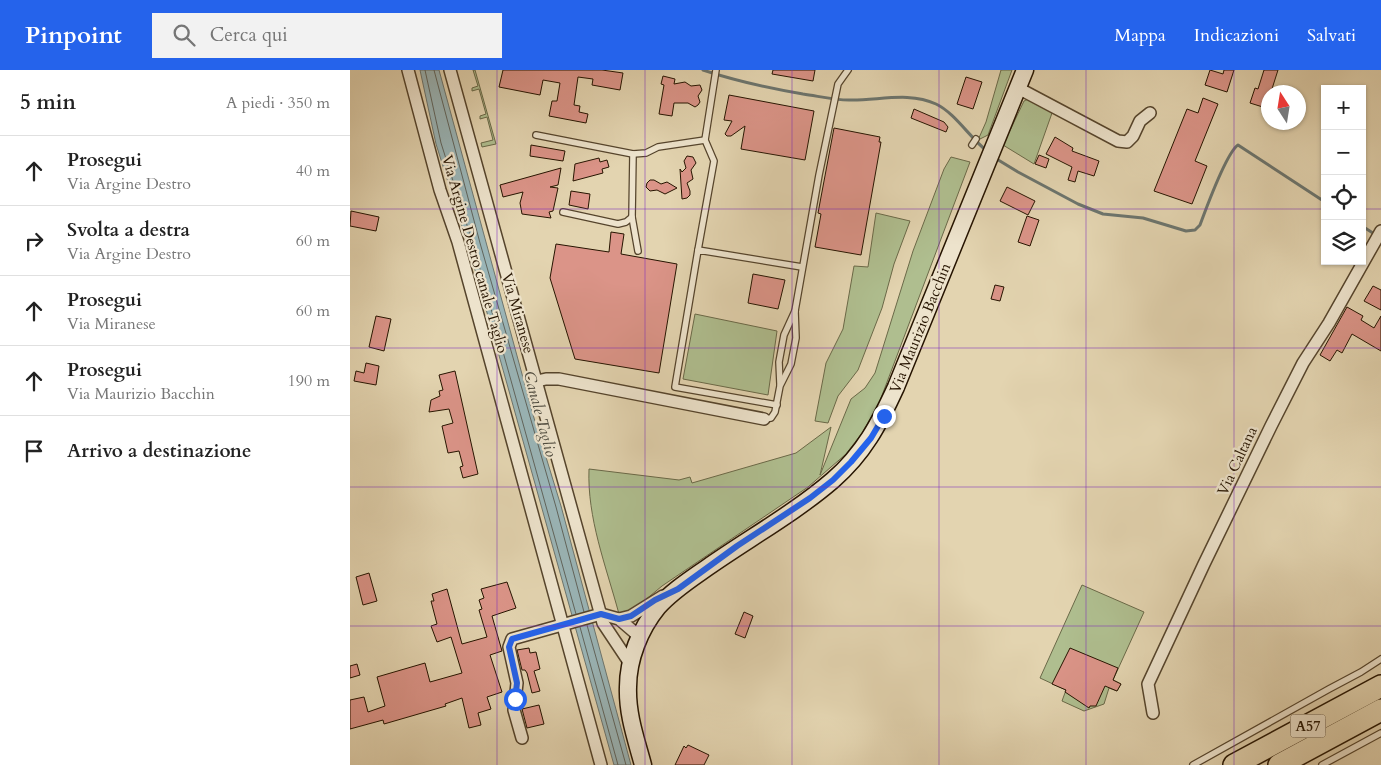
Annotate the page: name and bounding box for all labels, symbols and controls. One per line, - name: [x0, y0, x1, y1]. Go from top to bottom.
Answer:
- search box: [152, 13, 502, 58]
- text: Pinpoint: [25, 19, 122, 52]
- icon: search: [170, 21, 198, 49]
- text: Cerca qui: [210, 22, 288, 48]
- text: Mappa: [1114, 23, 1166, 48]
- text: Indicazioni: [1194, 23, 1279, 48]
- text: Salvati: [1307, 23, 1356, 48]
- north arrow: [1261, 85, 1306, 130]
- map controls: [1321, 85, 1366, 265]
- button: +: [1321, 85, 1366, 130]
- text: 5 min: [20, 88, 76, 117]
- text: A piedi · 350 m: [226, 92, 330, 114]
- button: −: [1321, 130, 1366, 175]
- text: Prosegui: [67, 147, 142, 173]
- street label: Via Argine Destro canale Taglio: [437, 153, 513, 355]
- icon: ahead: [20, 157, 48, 185]
- text: 40 m: [296, 160, 330, 182]
- text: Via Argine Destro: [67, 173, 191, 195]
- button: locate: [1321, 175, 1366, 220]
- text: Svolta a destra: [67, 217, 190, 243]
- button: layers: [1321, 220, 1366, 265]
- icon: right: [20, 227, 48, 255]
- text: 60 m: [296, 230, 330, 252]
- text: Via Argine Destro: [67, 243, 191, 265]
- street label: Via Maurizio Bacchin: [885, 260, 955, 396]
- street label: Via Miranese: [497, 270, 539, 356]
- text: Prosegui: [67, 287, 142, 313]
- icon: ahead: [20, 297, 48, 325]
- text: 60 m: [296, 300, 330, 322]
- text: Via Miranese: [67, 313, 156, 335]
- text: Prosegui: [67, 357, 142, 383]
- icon: ahead: [20, 367, 48, 395]
- water label: Canale Taglio: [518, 369, 562, 460]
- text: 190 m: [288, 370, 330, 392]
- text: Via Maurizio Bacchin: [67, 383, 215, 405]
- route end: [873, 405, 896, 428]
- street label: Via Caltana: [1212, 423, 1262, 499]
- icon: arrive: [20, 437, 48, 465]
- text: Arrivo a destinazione: [67, 438, 251, 464]
- route start: [504, 688, 527, 711]
- road number: A57: [1290, 714, 1326, 738]

